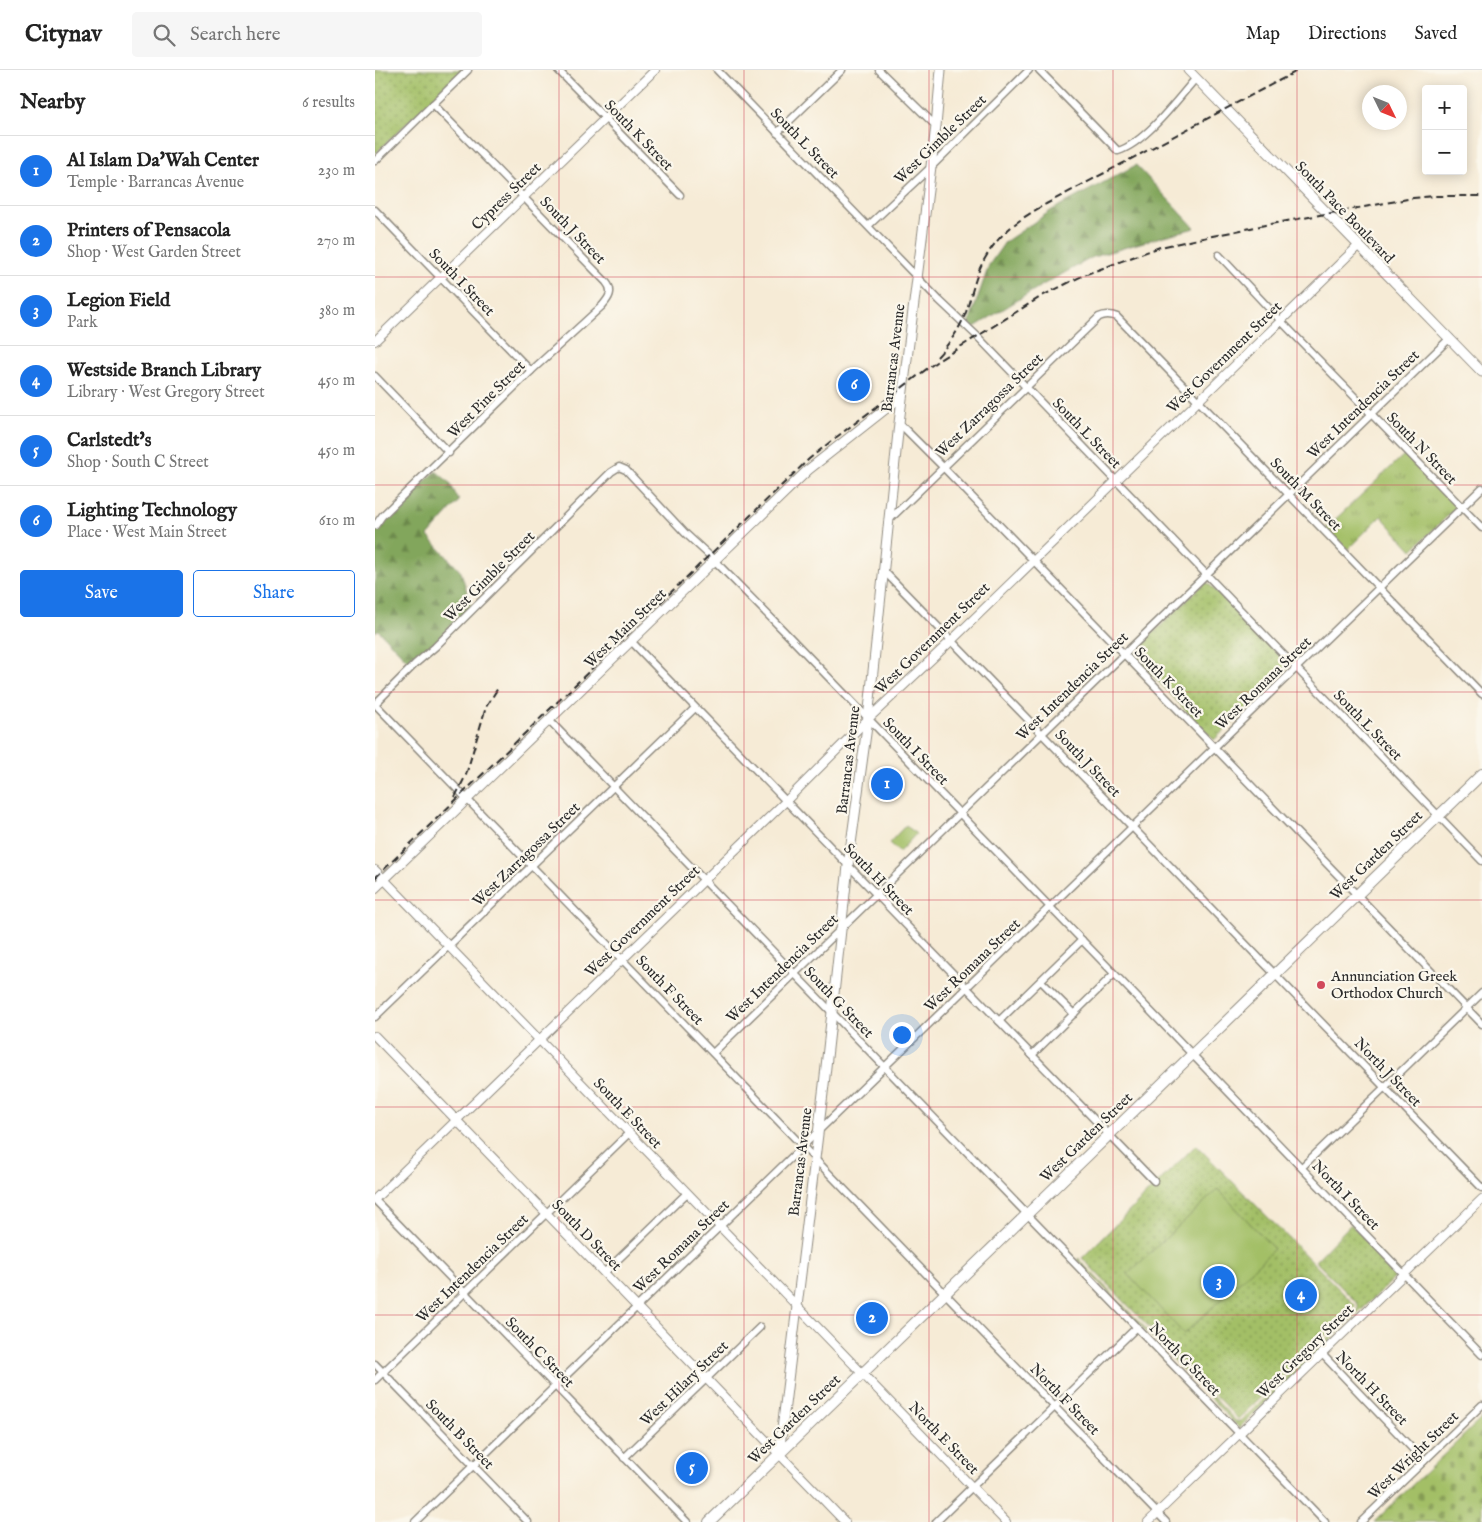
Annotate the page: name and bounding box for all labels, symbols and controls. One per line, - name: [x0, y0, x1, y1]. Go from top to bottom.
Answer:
- search box: [132, 12, 482, 57]
- text: Citynav: [25, 19, 102, 50]
- icon: search: [150, 21, 178, 49]
- text: Search here: [190, 23, 281, 47]
- text: Map: [1246, 23, 1280, 46]
- text: Directions: [1308, 23, 1386, 46]
- text: Saved: [1414, 23, 1457, 46]
- north arrow: [1362, 85, 1407, 130]
- map controls: [1422, 85, 1467, 175]
- button: +: [1422, 85, 1467, 130]
- text: Nearby: [20, 89, 85, 116]
- street label: West Gimble Street: [890, 90, 990, 188]
- text: 6 results: [302, 93, 355, 113]
- street label: South K Street: [600, 96, 677, 175]
- street label: South L Street: [766, 104, 843, 183]
- button: −: [1422, 130, 1467, 175]
- text: Al Islam Da'Wah Center: [67, 149, 259, 173]
- street label: South Pace Boulevard: [1291, 157, 1399, 268]
- street label: Cypress Street: [467, 158, 545, 234]
- text: 1: [33, 161, 39, 181]
- text: 230 m: [318, 161, 355, 181]
- text: Temple · Barrancas Avenue: [67, 173, 244, 193]
- street label: South J Street: [536, 193, 610, 268]
- text: Printers of Pensacola: [67, 219, 231, 243]
- text: 2: [32, 231, 40, 251]
- text: 270 m: [316, 231, 355, 251]
- text: Shop · West Garden Street: [67, 243, 241, 263]
- street label: South I Street: [425, 244, 499, 320]
- text: Legion Field: [67, 289, 170, 313]
- street label: West Government Street: [1163, 297, 1286, 417]
- text: 3: [33, 301, 39, 321]
- text: 380 m: [319, 301, 355, 321]
- street label: Barrancas Avenue: [877, 303, 910, 413]
- text: Park: [67, 313, 97, 333]
- street label: West Intendencia Street: [1303, 346, 1424, 463]
- street label: West Zarragossa Street: [932, 349, 1047, 462]
- street label: West Pine Street: [443, 356, 529, 442]
- text: Westside Branch Library: [67, 359, 261, 383]
- pin: 6: [838, 366, 870, 404]
- text: 4: [32, 371, 40, 391]
- text: 450 m: [318, 371, 355, 391]
- text: Library · West Gregory Street: [67, 383, 265, 403]
- street label: South L Street: [1048, 394, 1125, 473]
- street label: South N Street: [1382, 408, 1461, 489]
- text: Carlstedt's: [67, 429, 151, 453]
- text: 5: [33, 441, 39, 461]
- text: 450 m: [318, 441, 355, 461]
- text: Shop · South C Street: [67, 453, 209, 473]
- street label: South M Street: [1266, 454, 1345, 535]
- text: Lighting Technology: [67, 499, 237, 523]
- text: 6: [33, 511, 39, 531]
- text: 610 m: [319, 511, 355, 531]
- text: Place · West Main Street: [67, 523, 227, 543]
- street label: West Gimble Street: [440, 527, 539, 626]
- button: Save: [20, 570, 183, 617]
- button: Share: [193, 570, 355, 617]
- street label: West Government Street: [871, 578, 994, 698]
- street label: West Main Street: [580, 584, 671, 672]
- street label: West Intendencia Street: [1012, 628, 1133, 745]
- street label: West Romana Street: [1211, 633, 1315, 734]
- street label: South K Street: [1130, 643, 1207, 722]
- street label: South L Street: [1329, 686, 1406, 765]
- street label: Barrancas Avenue: [832, 705, 865, 815]
- street label: South I Street: [879, 713, 953, 789]
- street label: South J Street: [1051, 726, 1125, 801]
- pin: 1: [871, 765, 903, 803]
- street label: West Zarragossa Street: [469, 798, 584, 911]
- street label: West Garden Street: [1326, 806, 1427, 904]
- street label: South H Street: [839, 839, 918, 920]
- street label: West Government Street: [581, 861, 704, 981]
- street label: West Intendencia Street: [722, 910, 843, 1027]
- street label: West Romana Street: [920, 915, 1024, 1016]
- street label: South F Street: [632, 951, 708, 1029]
- street label: South G Street: [800, 963, 878, 1042]
- place label: Annunciation Greek Orthodox Church: [1330, 967, 1458, 1003]
- marker: Annunciation Greek Orthodox Church: [1315, 979, 1327, 991]
- your location: [889, 1022, 915, 1048]
- street label: North J Street: [1350, 1034, 1425, 1111]
- street label: South E Street: [589, 1074, 666, 1153]
- street label: West Garden Street: [1036, 1088, 1137, 1186]
- street label: Barrancas Avenue: [784, 1107, 817, 1217]
- street label: North I Street: [1308, 1157, 1384, 1234]
- street label: South D Street: [548, 1195, 626, 1275]
- street label: West Romana Street: [629, 1196, 733, 1297]
- street label: West Intendencia Street: [412, 1210, 533, 1327]
- pin: 3: [1203, 1263, 1235, 1301]
- pin: 4: [1285, 1276, 1317, 1314]
- pin: 2: [856, 1299, 888, 1337]
- street label: West Gregory Street: [1253, 1300, 1358, 1403]
- street label: South C Street: [501, 1313, 578, 1392]
- street label: North G Street: [1145, 1319, 1224, 1400]
- street label: West Hilary Street: [636, 1337, 732, 1430]
- street label: North H Street: [1331, 1347, 1412, 1429]
- street label: North F Street: [1026, 1359, 1104, 1439]
- street label: West Garden Street: [744, 1370, 845, 1468]
- street label: South B Street: [421, 1395, 498, 1473]
- street label: North E Street: [904, 1398, 983, 1479]
- street label: West Wright Street: [1364, 1407, 1463, 1503]
- pin: 5: [676, 1449, 708, 1487]

